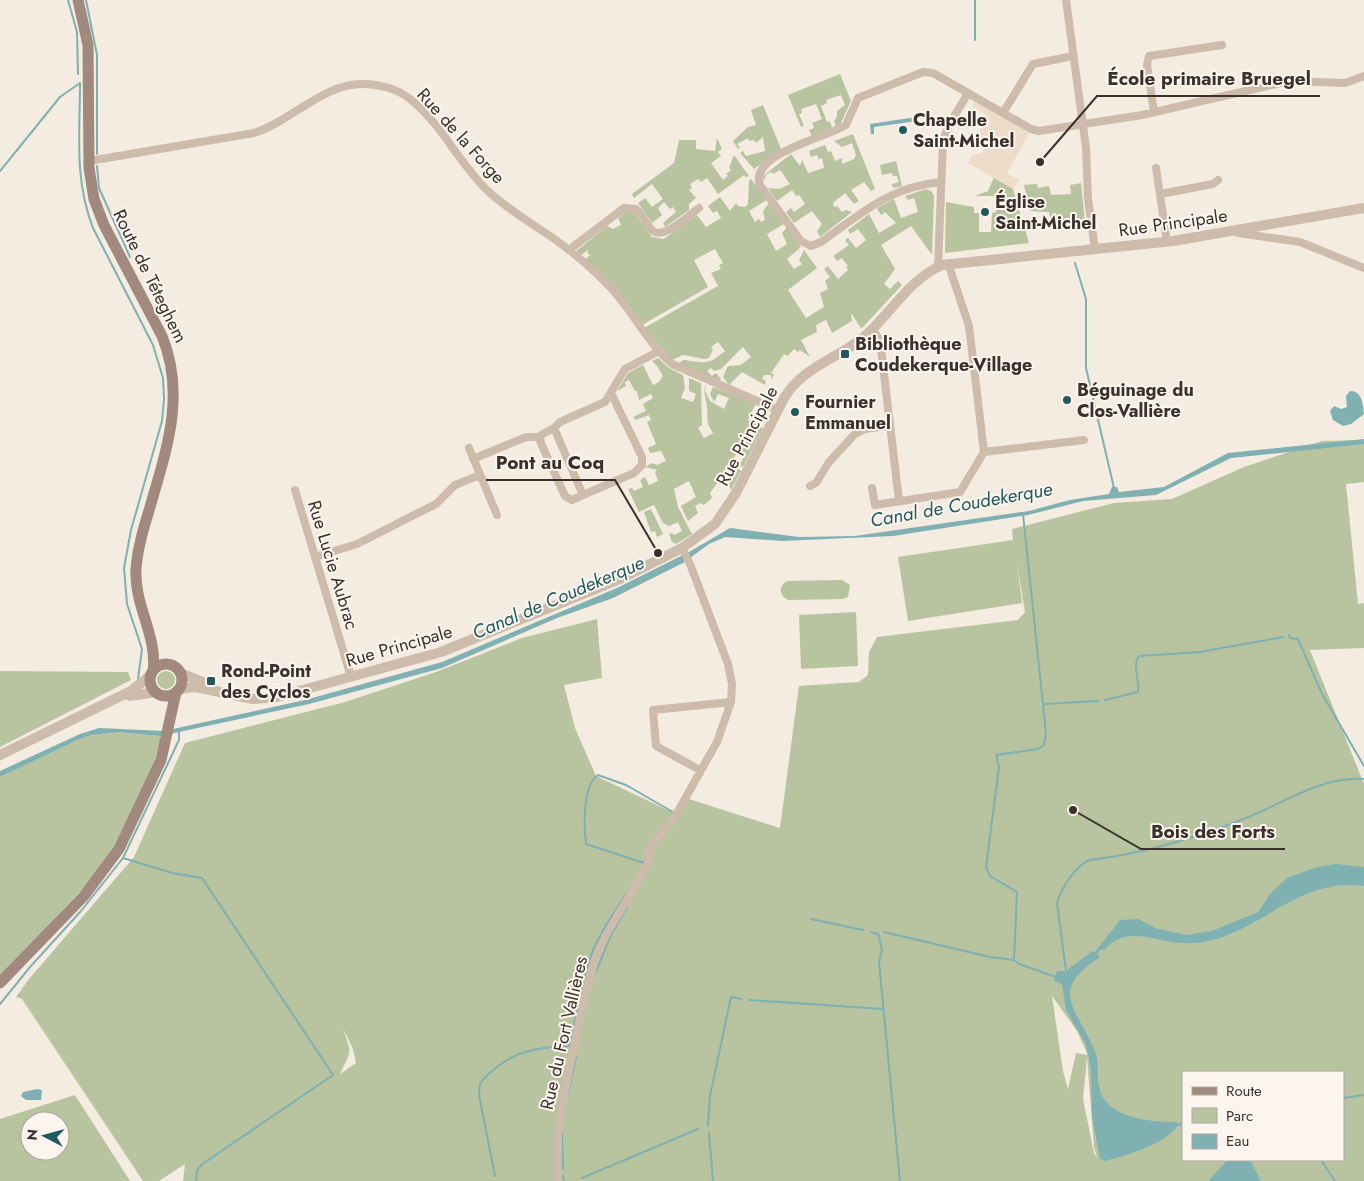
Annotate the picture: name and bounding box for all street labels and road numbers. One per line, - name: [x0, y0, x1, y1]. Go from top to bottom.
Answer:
- street label: Rue de la Forge: [411, 82, 511, 190]
- street label: Rue Principale: [1117, 202, 1229, 244]
- street label: Route de Téteghem: [106, 205, 194, 347]
- street label: Rue Principale: [710, 382, 784, 490]
- street label: Rue Lucie Aubrac: [301, 497, 365, 633]
- street label: Rue Principale: [343, 618, 455, 674]
- street label: Rue du Fort Vallières: [534, 954, 594, 1112]

